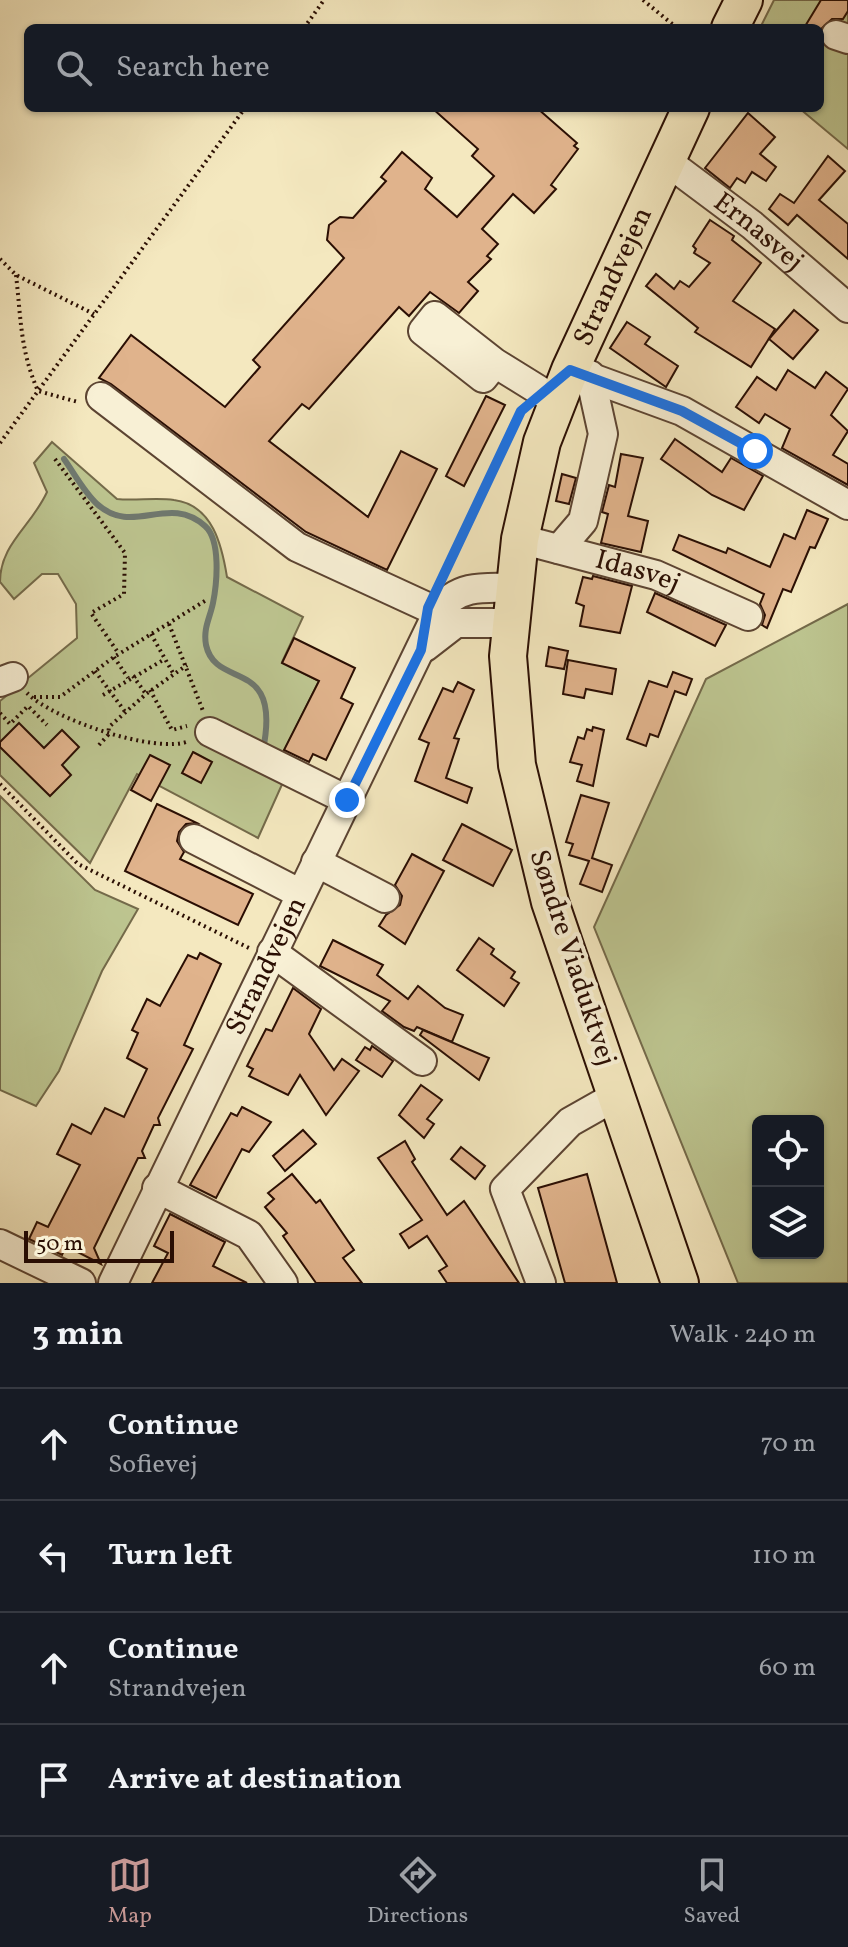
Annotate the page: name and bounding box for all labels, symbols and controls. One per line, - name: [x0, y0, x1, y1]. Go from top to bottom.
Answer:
- search box: [24, 24, 824, 112]
- icon: search: [52, 46, 96, 90]
- text: Search here: [116, 47, 270, 89]
- street label: Ernasvej: [705, 183, 812, 281]
- street label: Strandvejen: [564, 201, 662, 353]
- route start: [737, 433, 773, 469]
- street label: Idasvej: [591, 540, 687, 603]
- route end: [329, 782, 365, 818]
- street label: Søndre Viaduktvej: [519, 845, 625, 1071]
- street label: Strandvejen: [216, 891, 317, 1042]
- map controls: [752, 1115, 824, 1259]
- button: locate: [752, 1115, 824, 1187]
- button: layers: [752, 1187, 824, 1259]
- scale bar: [24, 1227, 174, 1263]
- text: 50 m: [36, 1229, 83, 1260]
- text: 3 min: [32, 1312, 123, 1359]
- text: Walk · 240 m: [669, 1317, 816, 1353]
- text: Continue: [108, 1405, 239, 1447]
- icon: ahead: [32, 1422, 76, 1466]
- text: 70 m: [761, 1426, 816, 1462]
- text: Sofievej: [108, 1447, 198, 1483]
- icon: left: [32, 1534, 76, 1578]
- text: Turn left: [108, 1535, 232, 1577]
- text: 110 m: [752, 1538, 816, 1574]
- text: Continue: [108, 1629, 239, 1671]
- icon: ahead: [32, 1646, 76, 1690]
- text: 60 m: [759, 1650, 816, 1686]
- text: Strandvejen: [108, 1671, 247, 1707]
- icon: arrive: [32, 1758, 76, 1802]
- text: Arrive at destination: [108, 1759, 402, 1801]
- tab: Map: [108, 1853, 152, 1932]
- tab: Directions: [367, 1853, 468, 1932]
- tab: Saved: [684, 1853, 740, 1932]

